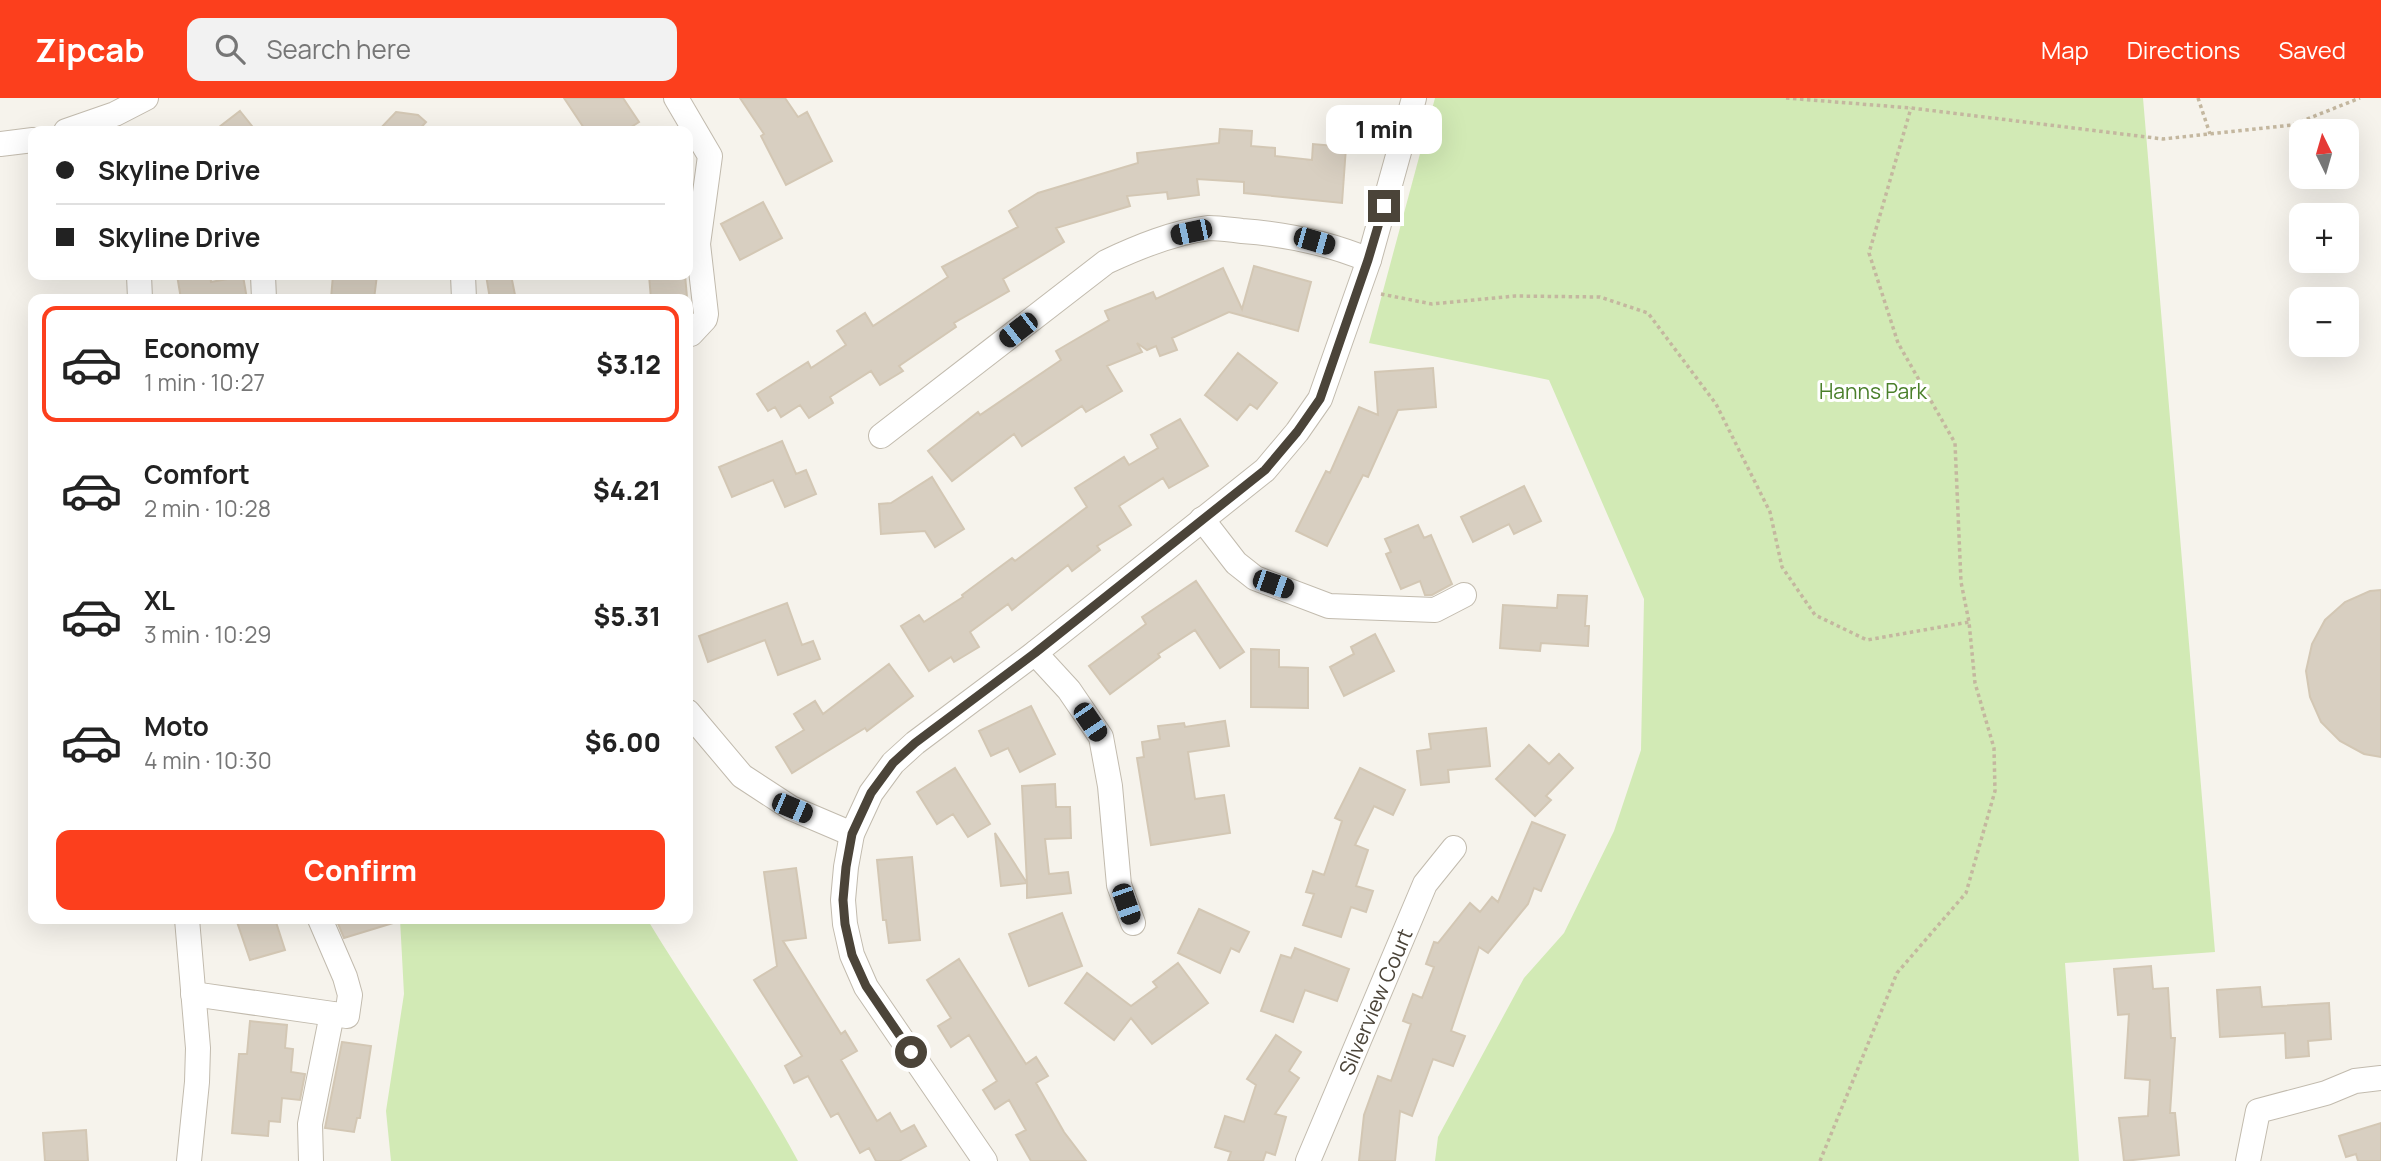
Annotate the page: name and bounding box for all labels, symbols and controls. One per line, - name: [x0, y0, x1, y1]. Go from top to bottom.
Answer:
- search box: [187, 18, 677, 81]
- text: Zipcab: [35, 27, 145, 72]
- icon: search: [211, 30, 249, 68]
- text: Search here: [267, 31, 411, 67]
- text: Map: [2041, 33, 2089, 66]
- text: Directions: [2127, 33, 2240, 66]
- text: Saved: [2278, 33, 2346, 66]
- callout: 1 min: [1326, 105, 1442, 154]
- text: 1 min: [1355, 113, 1413, 145]
- north arrow: [2289, 119, 2359, 189]
- map controls: [2289, 119, 2359, 357]
- text: Skyline Drive: [98, 152, 261, 188]
- route end: [1368, 190, 1400, 222]
- button: +: [2289, 203, 2359, 273]
- car: [1169, 217, 1214, 247]
- text: Skyline Drive: [98, 219, 261, 255]
- car: [1291, 225, 1338, 257]
- button: −: [2289, 287, 2359, 357]
- car: [995, 309, 1042, 351]
- text: Economy: [144, 330, 259, 366]
- icon: car: [60, 333, 123, 396]
- text: $3.12: [596, 346, 661, 382]
- text: 1 min · 10:27: [144, 366, 265, 398]
- park label: Hanns Park: [1819, 377, 1928, 405]
- text: Comfort: [144, 456, 250, 492]
- icon: car: [60, 459, 123, 522]
- text: $4.21: [593, 472, 661, 508]
- text: 2 min · 10:28: [144, 492, 271, 524]
- car: [1250, 567, 1297, 601]
- text: XL: [144, 582, 175, 618]
- icon: car: [60, 585, 123, 648]
- text: $5.31: [594, 598, 661, 634]
- text: 3 min · 10:29: [144, 618, 272, 650]
- car: [1070, 699, 1111, 745]
- text: Moto: [144, 708, 209, 744]
- icon: car: [60, 711, 123, 774]
- text: $6.00: [585, 724, 661, 760]
- text: 4 min · 10:30: [144, 744, 272, 776]
- car: [769, 790, 816, 826]
- button: Confirm: [56, 830, 665, 910]
- car: [1110, 881, 1143, 927]
- street label: Silverview Court: [1332, 924, 1419, 1079]
- route start: [895, 1036, 927, 1068]

